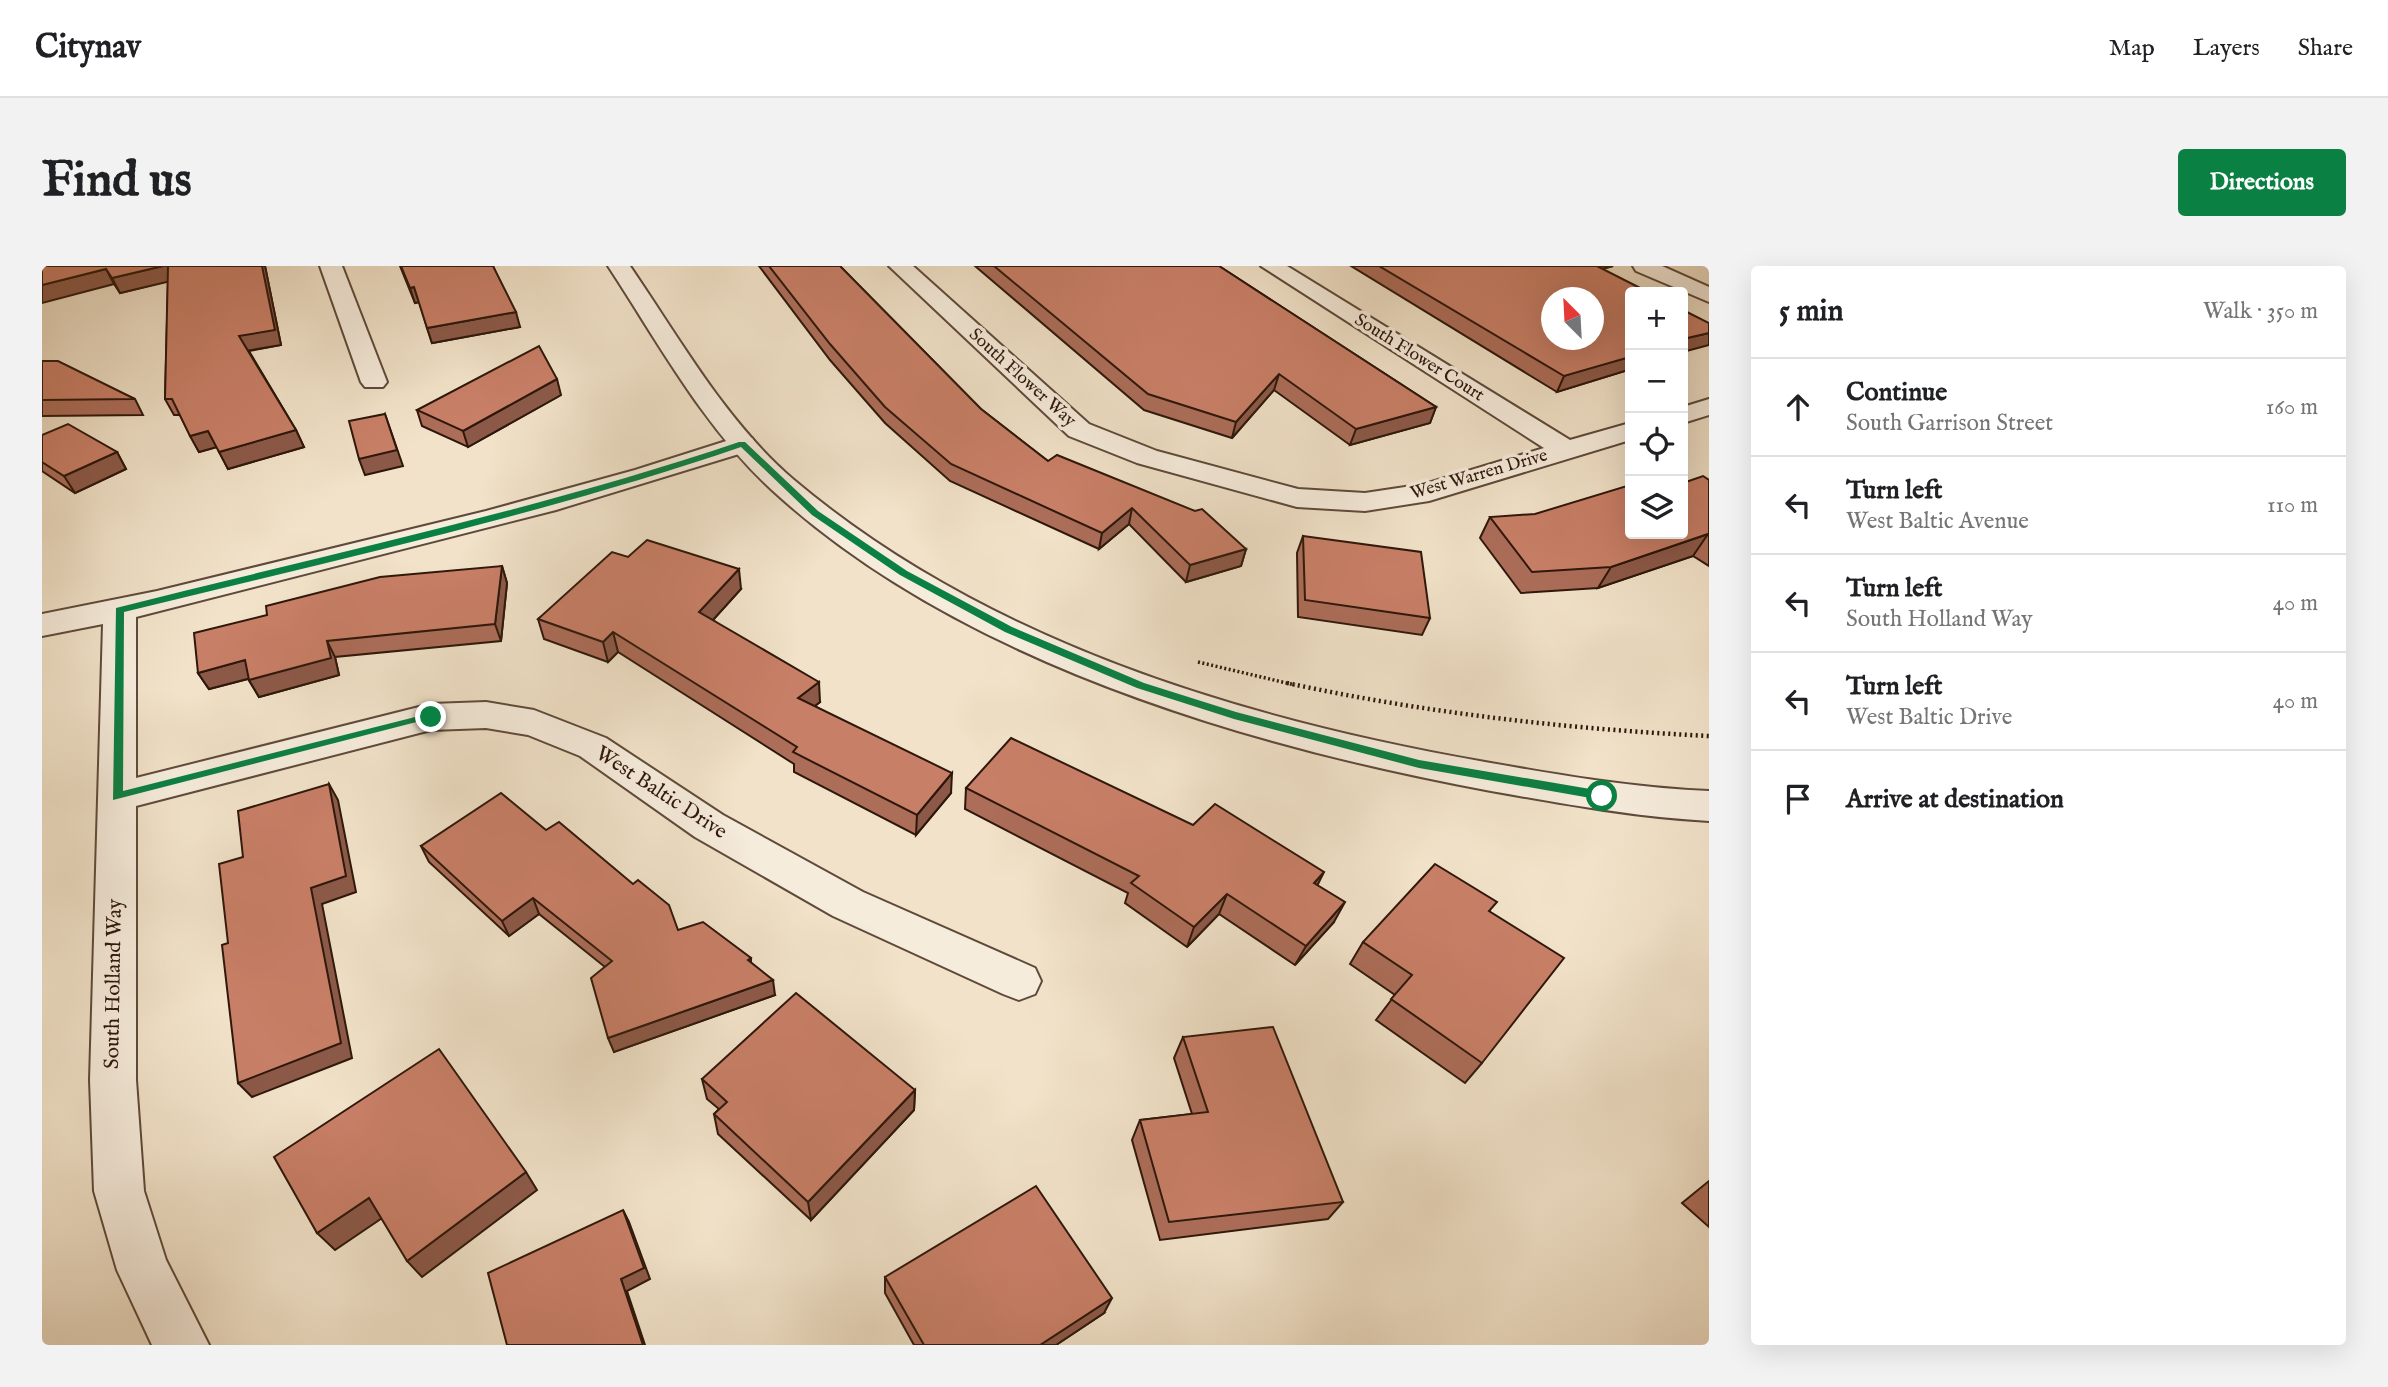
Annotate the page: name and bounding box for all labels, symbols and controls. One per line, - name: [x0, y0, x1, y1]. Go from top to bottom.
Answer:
- text: Citynav: [35, 27, 141, 69]
- text: Map: [2109, 33, 2155, 64]
- text: Layers: [2193, 33, 2260, 64]
- text: Share: [2298, 33, 2353, 64]
- button: Directions: [2178, 149, 2346, 216]
- text: Find us: [42, 151, 192, 213]
- north arrow: [1541, 287, 1604, 350]
- map controls: [1625, 287, 1688, 539]
- button: +: [1625, 287, 1688, 350]
- text: 5 min: [1779, 293, 1844, 331]
- text: Walk · 350 m: [2203, 297, 2318, 326]
- street label: South Flower Court: [1350, 309, 1488, 407]
- street label: South Flower Way: [964, 324, 1081, 432]
- button: −: [1625, 350, 1688, 413]
- text: Continue: [1846, 376, 1947, 409]
- icon: ahead: [1779, 388, 1817, 426]
- text: 160 m: [2266, 393, 2318, 422]
- text: South Garrison Street: [1846, 409, 2053, 438]
- button: locate: [1625, 413, 1688, 476]
- street label: West Warren Drive: [1408, 444, 1550, 506]
- text: Turn left: [1846, 474, 1943, 507]
- button: layers: [1625, 476, 1688, 539]
- icon: left: [1779, 486, 1817, 524]
- text: 110 m: [2267, 491, 2318, 520]
- text: West Baltic Avenue: [1846, 507, 2029, 536]
- text: Turn left: [1846, 572, 1943, 605]
- icon: left: [1779, 584, 1817, 622]
- text: 40 m: [2273, 589, 2318, 618]
- text: South Holland Way: [1846, 605, 2032, 634]
- text: Turn left: [1846, 670, 1943, 703]
- icon: left: [1779, 682, 1817, 720]
- text: 40 m: [2273, 687, 2318, 716]
- route end: [415, 701, 446, 732]
- text: West Baltic Drive: [1846, 703, 2012, 732]
- street label: West Baltic Drive: [590, 740, 732, 846]
- route start: [1586, 780, 1617, 811]
- icon: arrive: [1779, 780, 1817, 818]
- text: Arrive at destination: [1846, 783, 2064, 816]
- street label: South Holland Way: [99, 898, 129, 1069]

